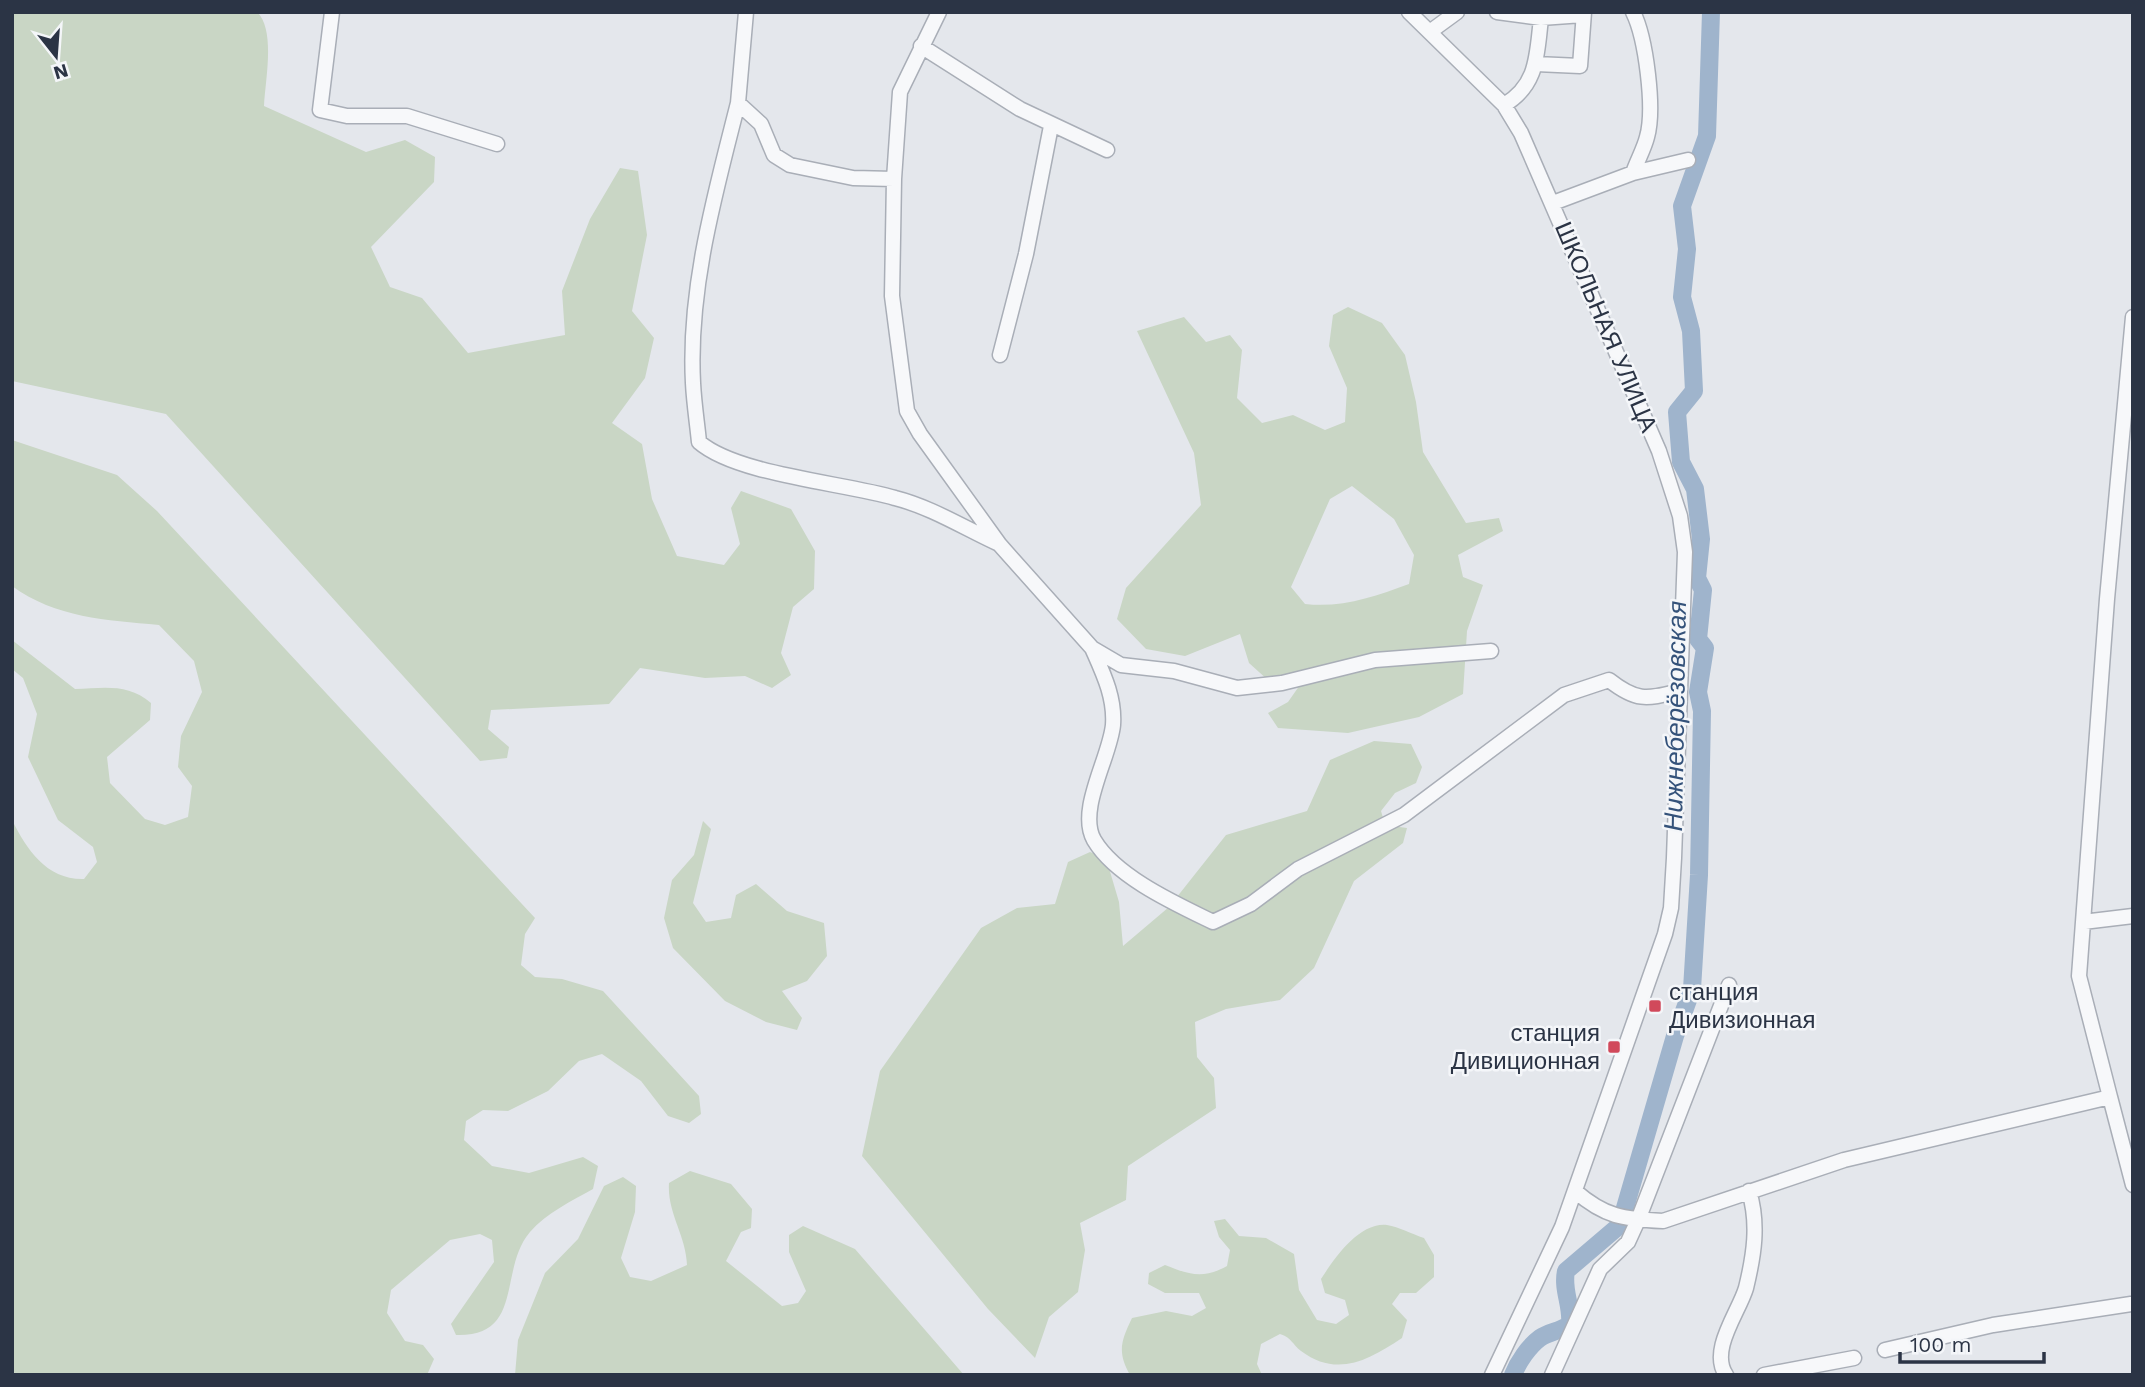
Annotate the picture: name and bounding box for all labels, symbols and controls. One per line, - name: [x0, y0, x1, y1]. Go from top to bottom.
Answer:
- north arrow: [21, 21, 91, 91]
- text: N: [51, 59, 71, 85]
- street label: ШКОЛЬНАЯ УЛИЦА: [1549, 218, 1663, 436]
- water label: Нижнеберёзовская: [1658, 600, 1692, 832]
- place label: станция Дивизионная: [1669, 978, 1815, 1034]
- marker: станция Дивизионная: [1647, 998, 1663, 1014]
- place label: станция Дивиционная: [1451, 1019, 1600, 1075]
- marker: станция Дивиционная: [1606, 1039, 1622, 1055]
- scale bar: [1900, 1320, 2044, 1364]
- text: 100 m: [1910, 1332, 1972, 1357]

